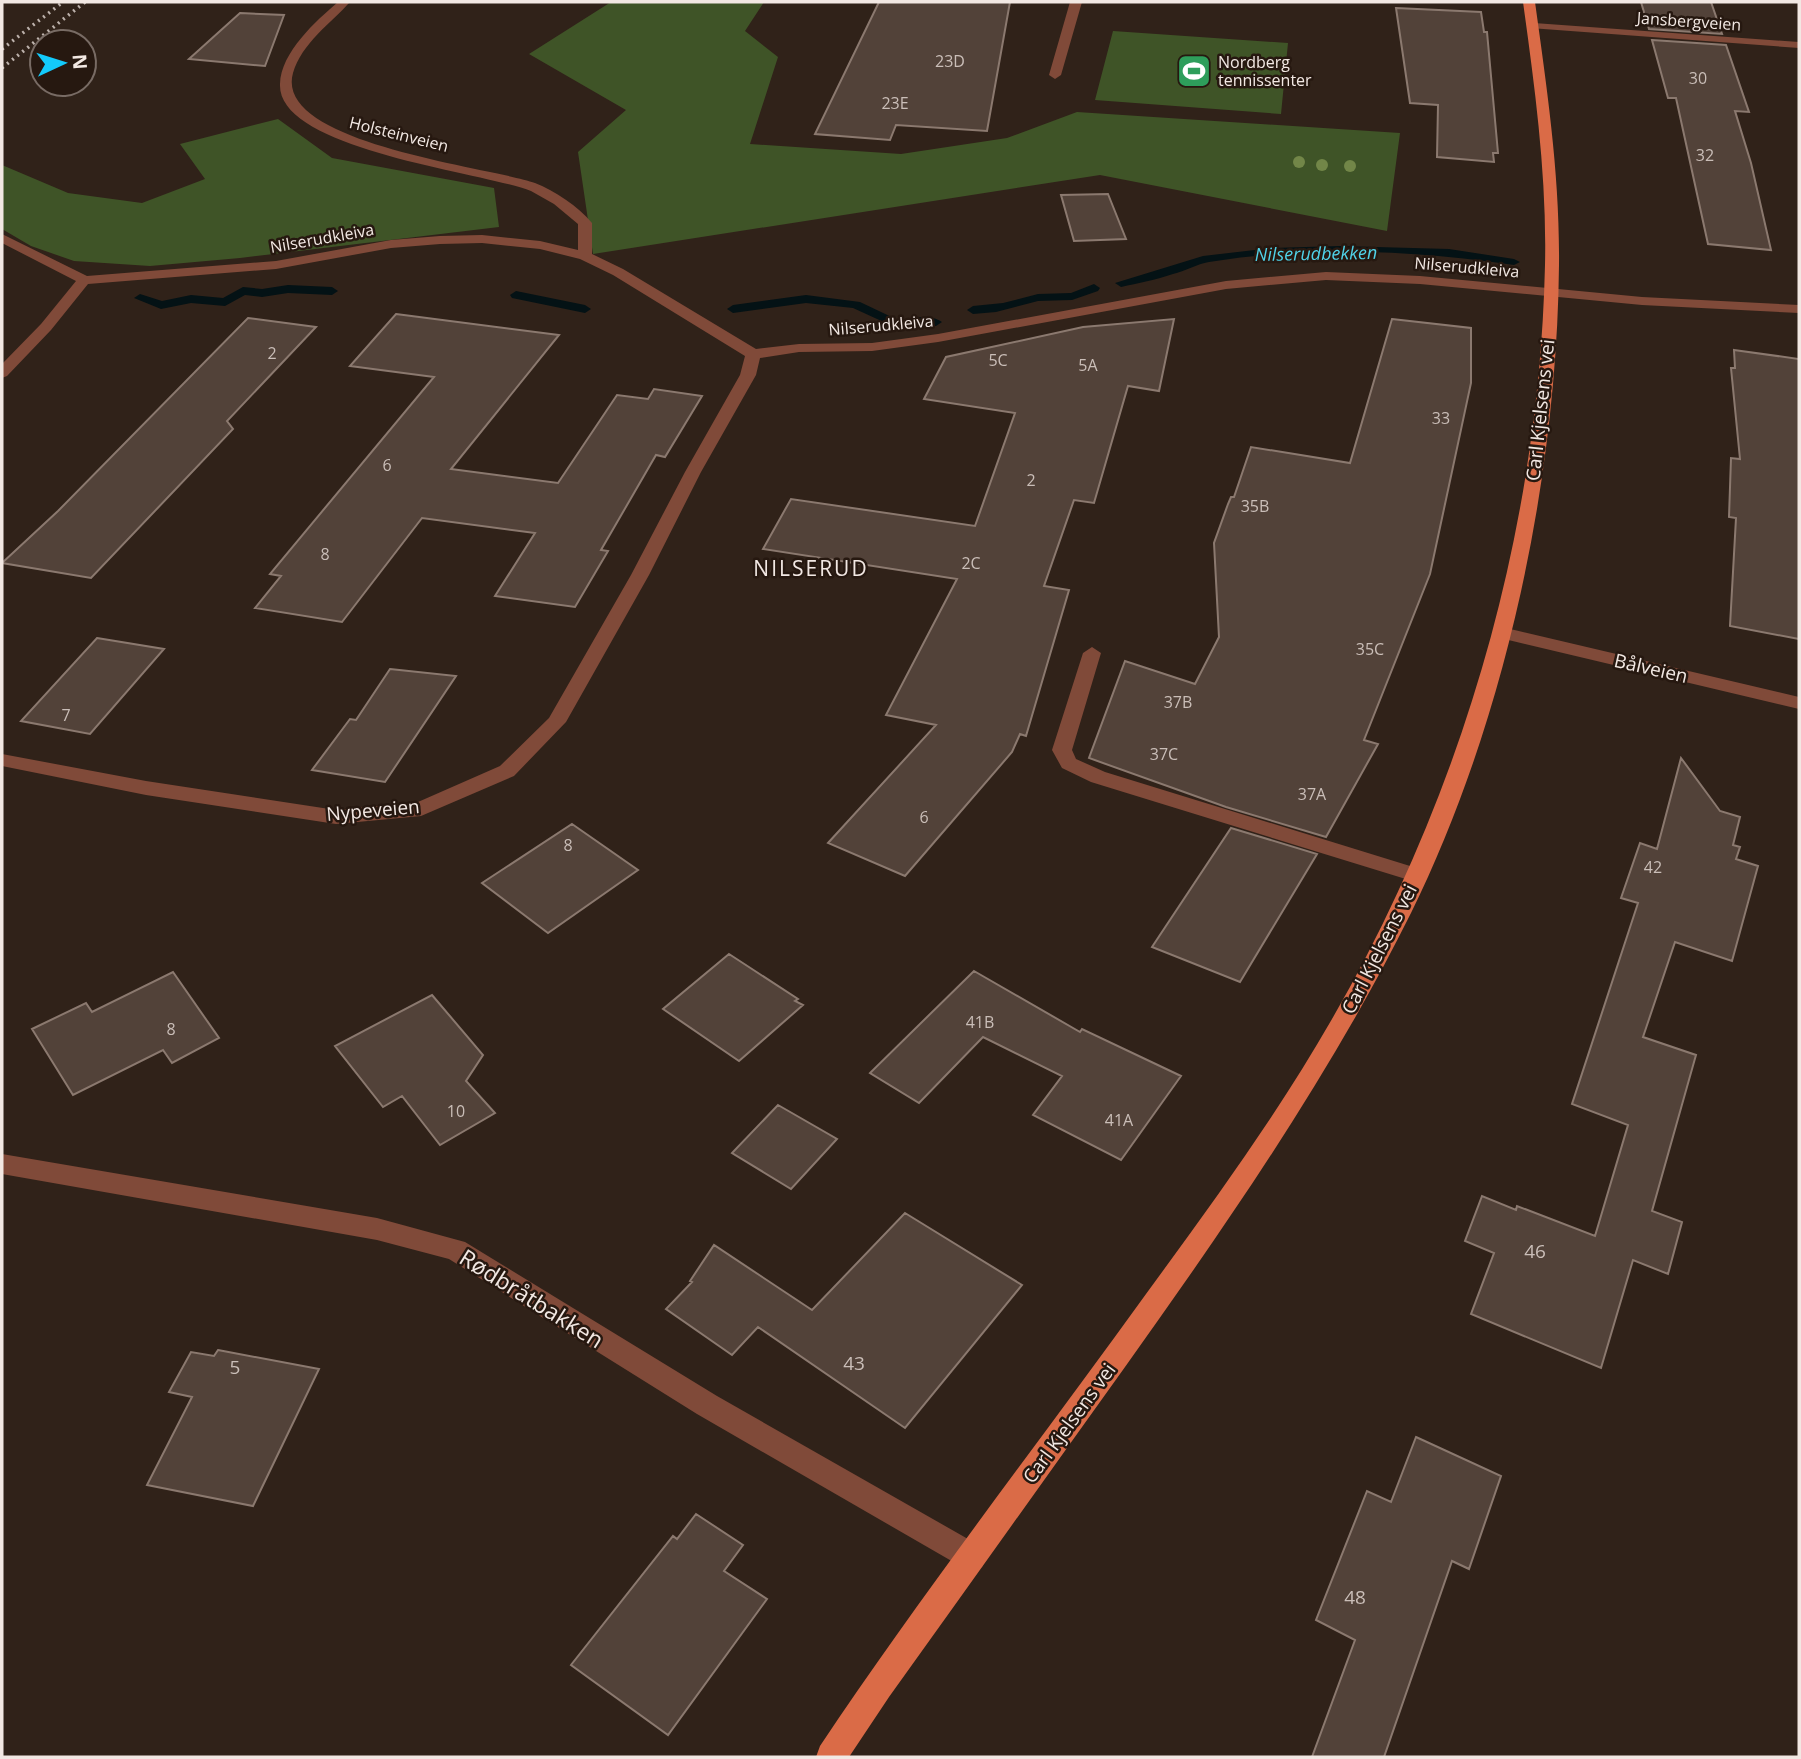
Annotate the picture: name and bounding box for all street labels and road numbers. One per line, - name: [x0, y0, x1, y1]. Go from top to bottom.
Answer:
- street label: Jansbergveien: [1634, 6, 1742, 36]
- street label: Holsteinveien: [347, 111, 451, 157]
- street label: Nilserudkleiva: [268, 218, 376, 258]
- street label: Nilserudkleiva: [1414, 251, 1520, 283]
- street label: Nilserudkleiva: [828, 309, 934, 341]
- street label: Carl Kjelsens vei: [1520, 338, 1560, 482]
- street label: Bålveien: [1612, 647, 1690, 689]
- street label: Nypeveien: [325, 793, 421, 827]
- street label: Carl Kjelsens vei: [1335, 880, 1423, 1018]
- street label: Rødbråtbakken: [454, 1241, 610, 1355]
- street label: Carl Kjelsens vei: [1017, 1358, 1121, 1488]

